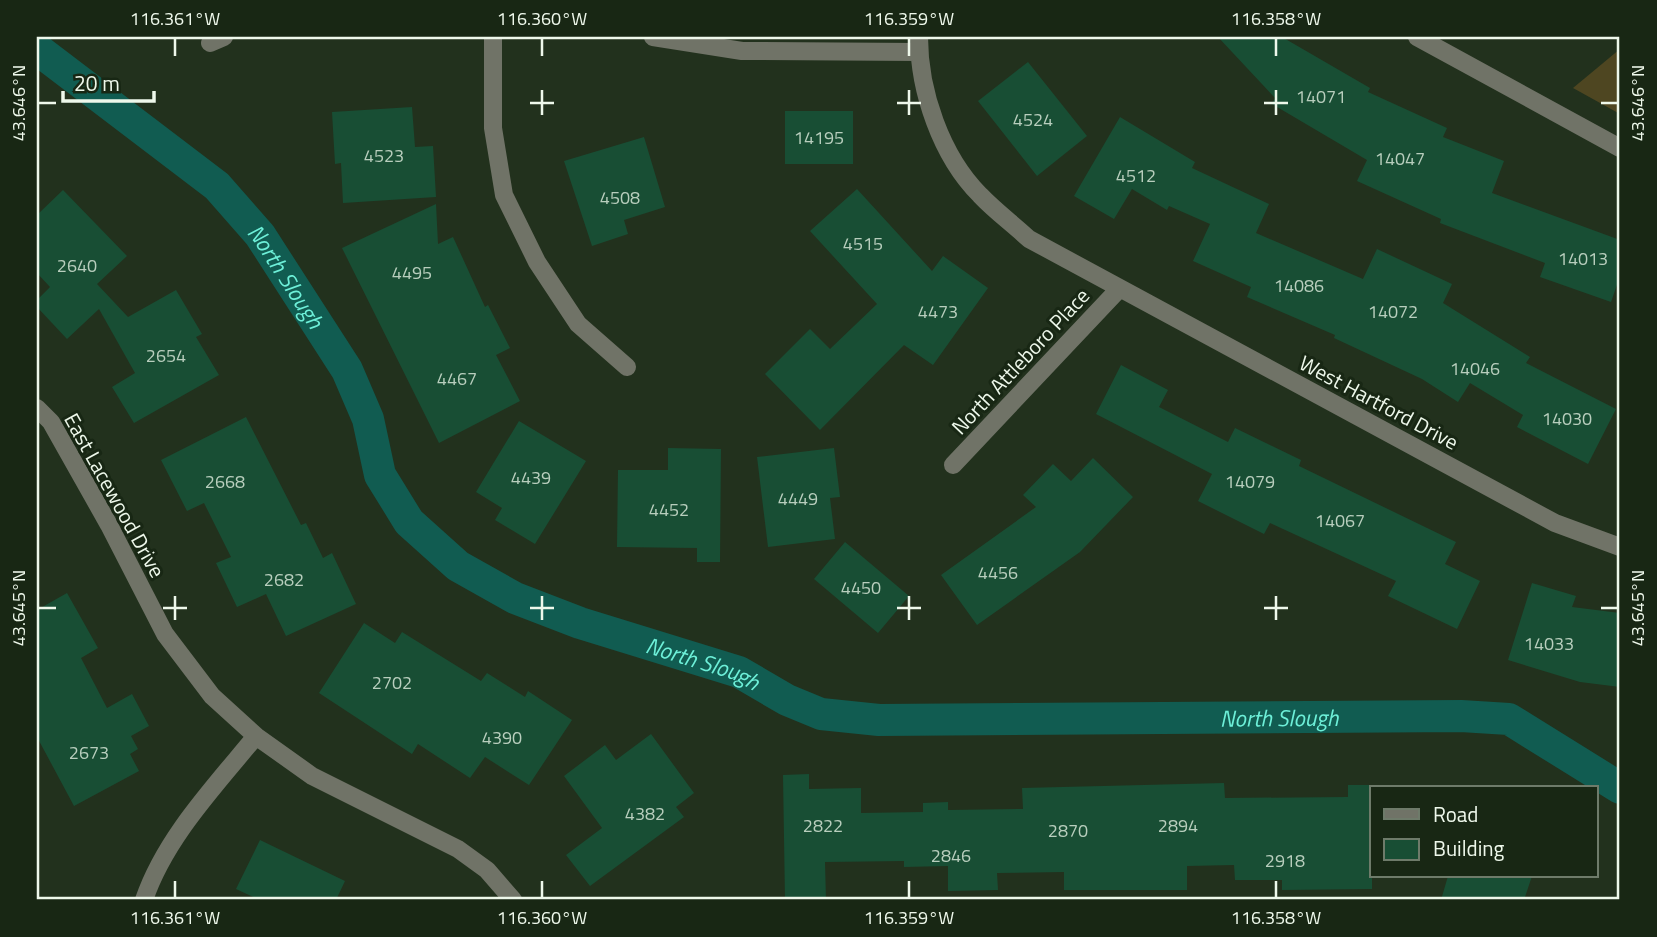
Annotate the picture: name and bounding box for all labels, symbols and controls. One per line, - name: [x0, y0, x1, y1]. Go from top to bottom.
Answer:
- text: 116.361°W: [130, 5, 220, 32]
- text: 116.360°W: [497, 5, 587, 32]
- text: 116.359°W: [864, 5, 954, 32]
- text: 116.358°W: [1231, 5, 1321, 32]
- scale bar: [63, 60, 154, 104]
- text: 43.646°N: [5, 65, 32, 141]
- text: 43.646°N: [1624, 65, 1651, 141]
- text: 20 m: [74, 67, 120, 99]
- house number: 14071: [1296, 83, 1346, 110]
- house number: 4524: [1013, 106, 1053, 133]
- house number: 14195: [794, 124, 844, 151]
- house number: 4523: [364, 142, 404, 169]
- house number: 14047: [1375, 145, 1425, 172]
- house number: 4512: [1116, 162, 1156, 189]
- house number: 4508: [600, 184, 640, 211]
- water label: North Slough: [240, 215, 333, 336]
- house number: 4515: [843, 230, 883, 257]
- house number: 14013: [1558, 245, 1608, 272]
- house number: 2640: [57, 252, 97, 279]
- house number: 4495: [392, 259, 432, 286]
- house number: 14086: [1274, 272, 1324, 299]
- street label: North Attleboro Place: [943, 280, 1097, 442]
- house number: 4473: [918, 298, 958, 325]
- house number: 14072: [1368, 298, 1418, 325]
- house number: 2654: [146, 342, 186, 369]
- street label: West Hartford Drive: [1294, 346, 1464, 458]
- house number: 14046: [1450, 355, 1500, 382]
- house number: 4467: [437, 365, 477, 392]
- house number: 14030: [1542, 405, 1592, 432]
- street label: East Lacewood Drive: [56, 407, 174, 583]
- house number: 4439: [511, 464, 551, 491]
- house number: 2668: [205, 468, 245, 495]
- house number: 14079: [1225, 468, 1275, 495]
- house number: 4449: [778, 485, 818, 512]
- house number: 4452: [649, 496, 689, 523]
- house number: 14067: [1315, 507, 1365, 534]
- house number: 4456: [978, 559, 1018, 586]
- house number: 2682: [264, 566, 304, 593]
- text: 43.645°N: [5, 570, 32, 646]
- text: 43.645°N: [1624, 570, 1651, 646]
- house number: 4450: [841, 574, 881, 601]
- water label: North Slough: [642, 627, 767, 699]
- house number: 14033: [1524, 630, 1574, 657]
- house number: 2702: [372, 669, 412, 696]
- water label: North Slough: [1220, 699, 1339, 735]
- house number: 4390: [482, 724, 522, 751]
- house number: 2673: [69, 739, 109, 766]
- legend: [1370, 786, 1598, 878]
- text: Road: [1433, 798, 1478, 830]
- house number: 4382: [625, 800, 665, 827]
- house number: 2822: [803, 812, 843, 839]
- house number: 2894: [1158, 812, 1198, 839]
- house number: 2870: [1048, 817, 1088, 844]
- text: Building: [1433, 832, 1505, 864]
- house number: 2846: [931, 842, 971, 869]
- house number: 2918: [1265, 847, 1305, 874]
- text: 116.361°W: [130, 904, 220, 931]
- text: 116.360°W: [497, 904, 587, 931]
- text: 116.359°W: [864, 904, 954, 931]
- text: 116.358°W: [1231, 904, 1321, 931]

